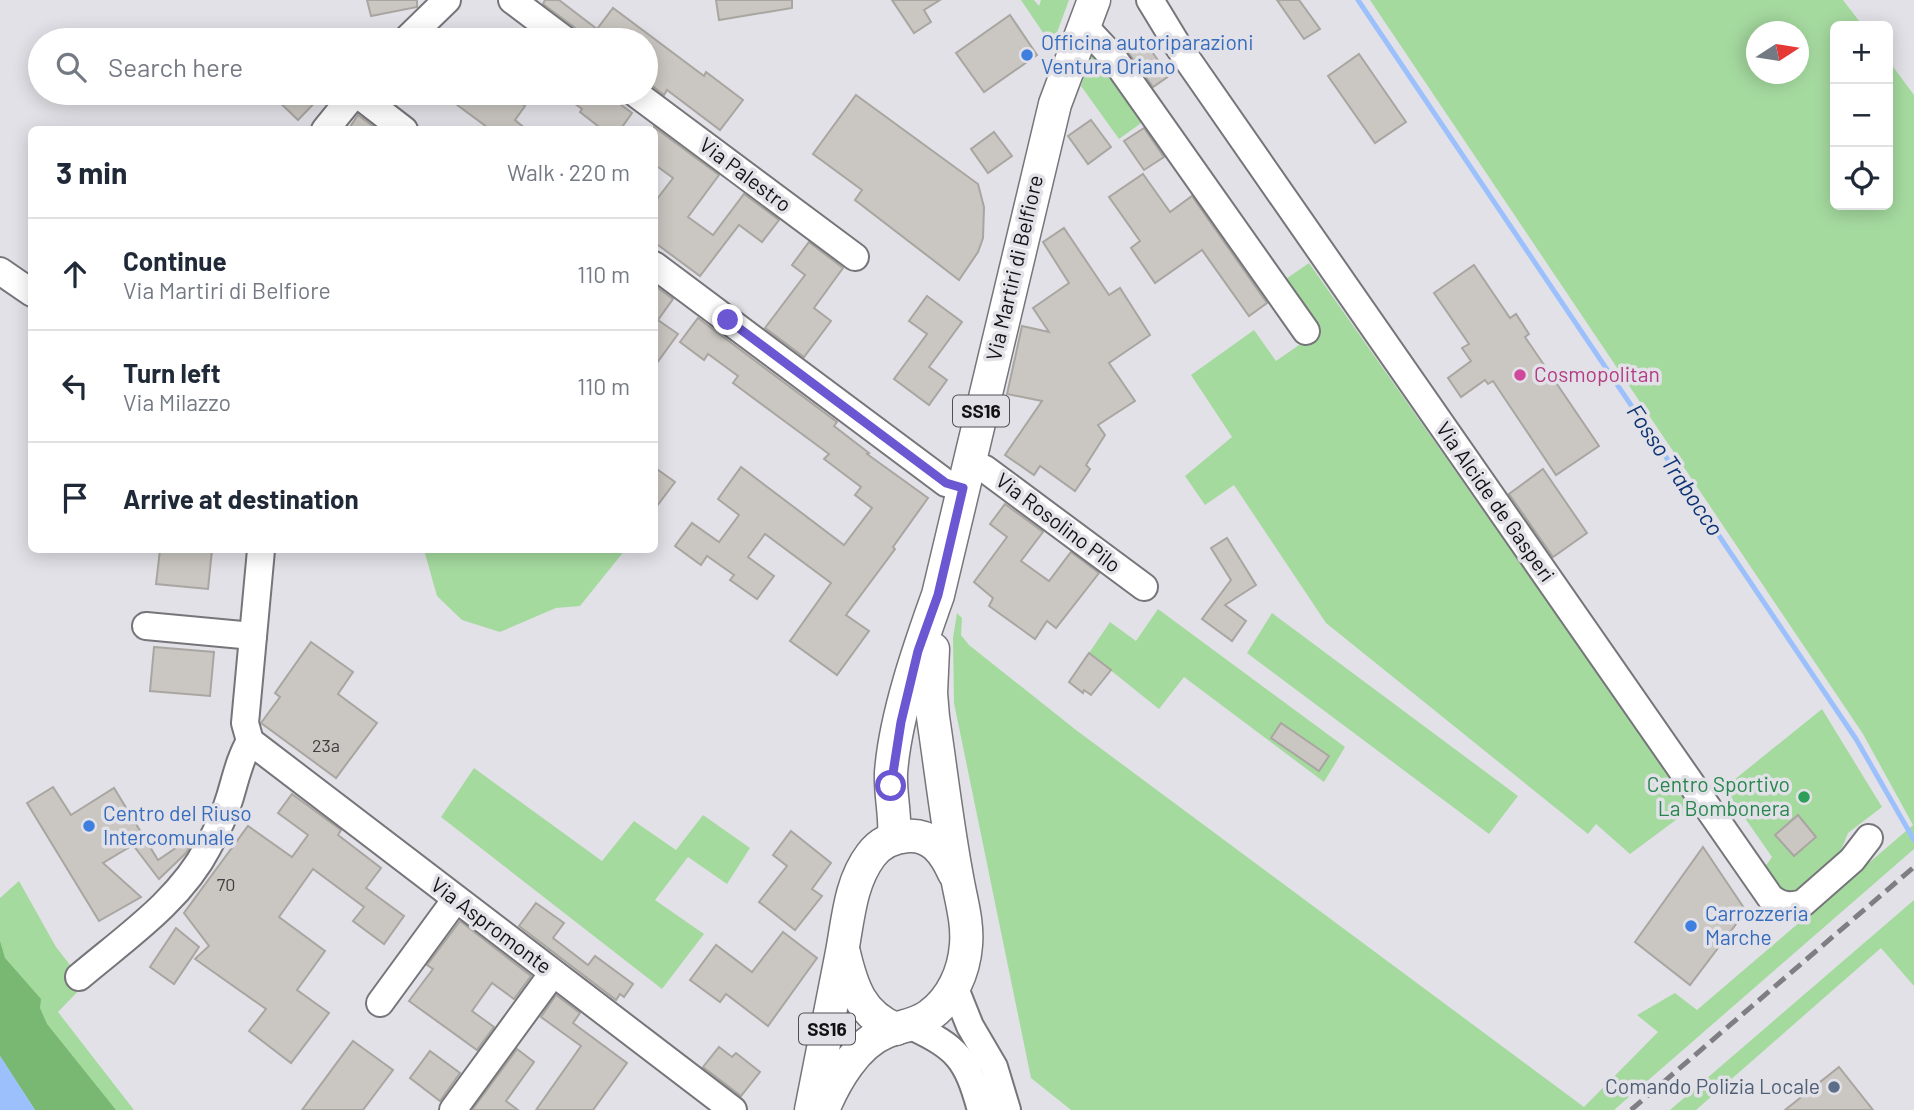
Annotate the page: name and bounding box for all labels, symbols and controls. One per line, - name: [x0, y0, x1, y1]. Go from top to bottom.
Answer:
- north arrow: [1746, 21, 1809, 84]
- map controls: [1830, 21, 1893, 210]
- button: +: [1830, 21, 1893, 84]
- search box: [28, 28, 658, 105]
- place label: Officina autoriparazioni Ventura Oriano: [1041, 29, 1254, 78]
- marker: Officina autoriparazioni Ventura Oriano: [1019, 47, 1035, 63]
- icon: search: [52, 48, 90, 86]
- text: Search here: [108, 51, 243, 82]
- button: −: [1830, 84, 1893, 147]
- street label: Via Palestro: [695, 131, 797, 216]
- button: locate: [1830, 147, 1893, 210]
- text: 3 min: [56, 154, 127, 190]
- text: Walk · 220 m: [507, 158, 630, 186]
- street label: Via Martiri di Belfiore: [980, 172, 1047, 363]
- text: Continue: [123, 245, 227, 276]
- icon: ahead: [56, 255, 94, 293]
- text: 110 m: [577, 260, 630, 288]
- text: Via Martiri di Belfiore: [123, 276, 331, 304]
- route end: [712, 304, 743, 335]
- text: Turn left: [123, 357, 221, 388]
- place label: Cosmopolitan: [1534, 361, 1660, 386]
- icon: left: [56, 367, 94, 405]
- marker: Cosmopolitan: [1512, 367, 1528, 383]
- text: 110 m: [577, 372, 630, 400]
- text: Via Milazzo: [123, 388, 231, 416]
- road number: SS16: [953, 396, 1009, 426]
- water label: Fosso Trabocco: [1622, 398, 1730, 541]
- street label: Via Alcide de Gasperi: [1432, 416, 1561, 586]
- street label: Via Rosolino Pilo: [992, 467, 1126, 577]
- icon: arrive: [56, 479, 94, 517]
- text: Arrive at destination: [123, 483, 359, 514]
- house number: 23a: [312, 734, 340, 756]
- route start: [875, 770, 906, 801]
- place label: Centro Sportivo La Bombonera: [1647, 771, 1790, 820]
- marker: Centro Sportivo La Bombonera: [1796, 789, 1812, 805]
- place label: Centro del Riuso Intercomunale: [103, 800, 252, 849]
- marker: Centro del Riuso Intercomunale: [81, 818, 97, 834]
- street label: Via Aspromonte: [427, 871, 557, 978]
- house number: 70: [217, 873, 235, 895]
- place label: Carrozzeria Marche: [1705, 900, 1809, 949]
- marker: Carrozzeria Marche: [1683, 918, 1699, 934]
- road number: SS16: [799, 1014, 855, 1044]
- place label: Comando Polizia Locale: [1605, 1073, 1820, 1098]
- marker: Comando Polizia Locale: [1826, 1079, 1842, 1095]

